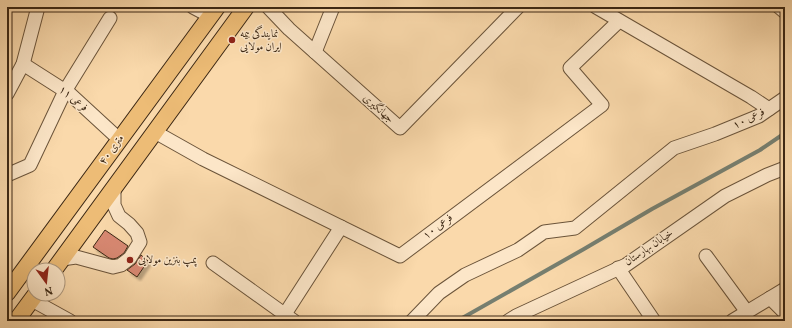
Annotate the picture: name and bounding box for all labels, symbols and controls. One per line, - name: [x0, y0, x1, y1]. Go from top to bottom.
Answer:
- place label: نمایندگی بیمه ایران مولایی: [240, 25, 282, 55]
- marker: نمایندگی بیمه ایران مولایی: [227, 35, 237, 45]
- street label: فرعی ۱۱: [55, 83, 91, 115]
- street label: جهانگیری: [359, 90, 397, 127]
- street label: فرعی ۱۰: [730, 105, 768, 133]
- street label: ۴۰ متری: [96, 132, 128, 168]
- street label: فرعی ۱۰: [420, 211, 456, 243]
- street label: خیابان بهارستان: [622, 226, 676, 270]
- place label: پمپ بنزین مولایی: [138, 253, 197, 268]
- marker: پمپ بنزین مولایی: [125, 255, 135, 265]
- north arrow: [26, 262, 66, 302]
- text: N: [42, 282, 54, 298]

